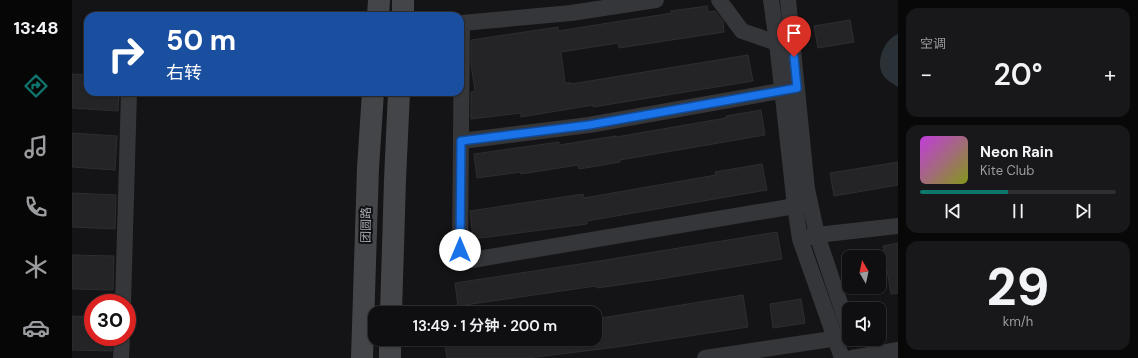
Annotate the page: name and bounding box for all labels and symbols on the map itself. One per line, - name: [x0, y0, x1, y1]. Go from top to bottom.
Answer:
- pin: [777, 16, 811, 57]
- street label: 团圆路: [358, 207, 374, 243]
- position arrow: [439, 229, 481, 271]
- north arrow: [842, 250, 886, 294]
- speed limit sign: 30: [84, 294, 136, 346]

